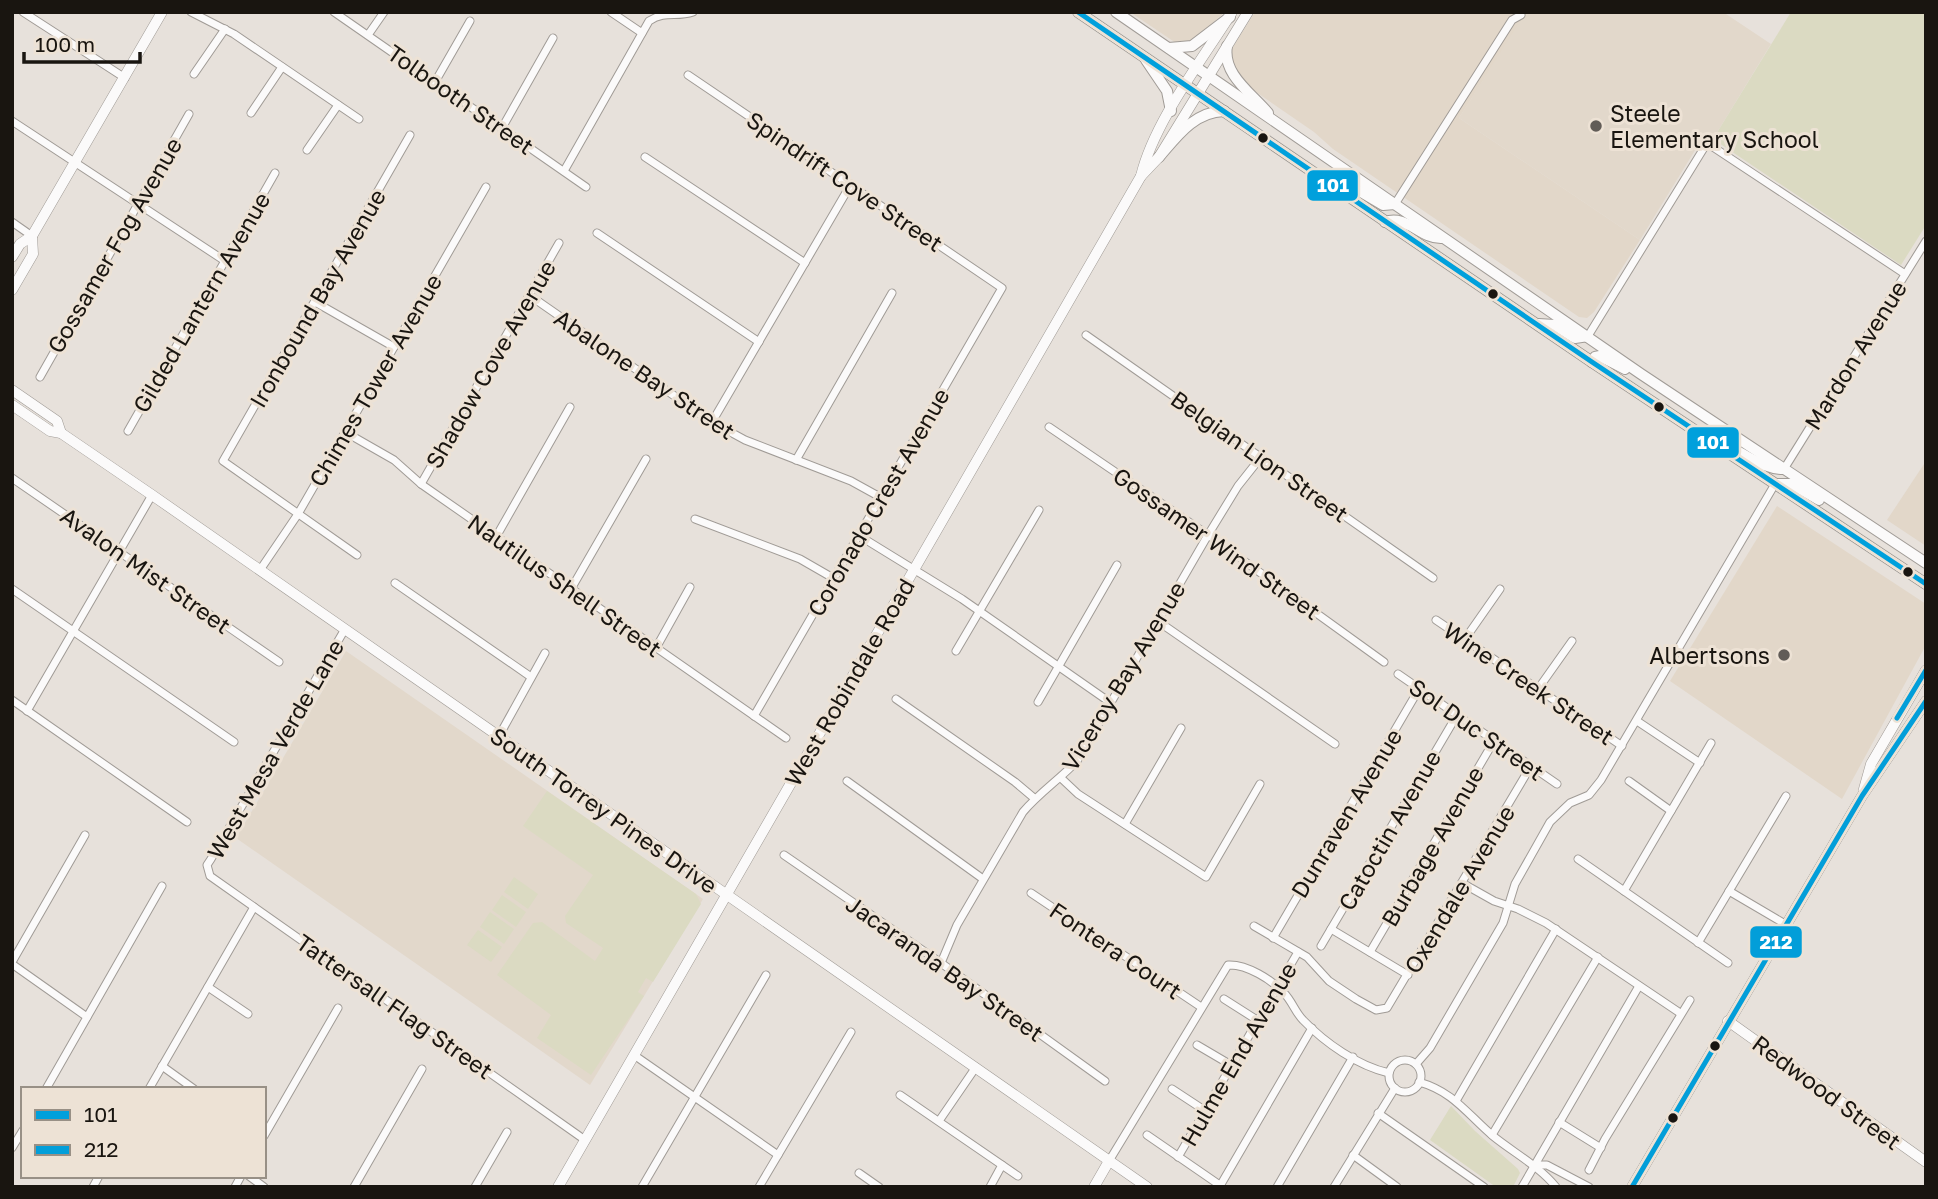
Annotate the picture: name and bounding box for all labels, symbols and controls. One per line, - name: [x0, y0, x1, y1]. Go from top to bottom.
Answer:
- scale bar: [24, 21, 140, 65]
- text: 100 m: [35, 31, 95, 57]
- street label: Tolbooth Street: [382, 38, 540, 160]
- place label: Steele Elementary School: [1610, 99, 1819, 153]
- street label: Spindrift Cove Street: [742, 105, 948, 257]
- marker: Steele Elementary School: [1588, 118, 1604, 134]
- unlabelled marker: [1256, 131, 1270, 145]
- street label: Gossamer Fog Avenue: [41, 132, 187, 358]
- line badge: 101: [1306, 169, 1359, 202]
- text: 101: [1317, 173, 1349, 196]
- street label: Ironbound Bay Avenue: [243, 184, 391, 412]
- street label: Gilded Lantern Avenue: [126, 187, 276, 417]
- street label: Shadow Cove Avenue: [419, 255, 561, 473]
- street label: Chimes Tower Avenue: [303, 269, 447, 491]
- street label: Mardon Avenue: [1798, 275, 1912, 435]
- unlabelled marker: [1486, 287, 1500, 301]
- street label: Abalone Bay Street: [550, 303, 740, 445]
- street label: Coronado Crest Avenue: [801, 383, 955, 621]
- street label: Belgian Lion Street: [1166, 384, 1354, 528]
- unlabelled marker: [1652, 400, 1666, 414]
- line badge: 101: [1686, 426, 1740, 459]
- text: 101: [1697, 430, 1729, 453]
- street label: Gossamer Wind Street: [1108, 461, 1326, 625]
- street label: Avalon Mist Street: [56, 501, 236, 639]
- street label: Nautilus Shell Street: [463, 508, 667, 662]
- unlabelled marker: [1901, 565, 1915, 579]
- street label: West Robindale Road: [778, 573, 920, 791]
- street label: Viceroy Bay Avenue: [1055, 576, 1191, 776]
- street label: Wine Creek Street: [1439, 616, 1619, 750]
- street label: West Mesa Verde Lane: [201, 634, 349, 864]
- place label: Albertsons: [1649, 641, 1770, 669]
- marker: Albertsons: [1776, 647, 1792, 663]
- street label: Sol Duc Street: [1404, 672, 1550, 786]
- street label: South Torrey Pines Drive: [485, 721, 723, 899]
- street label: Dunraven Avenue: [1284, 723, 1408, 903]
- street label: Catoctin Avenue: [1332, 745, 1446, 915]
- street label: Burbage Avenue: [1375, 761, 1489, 931]
- street label: Oxendale Avenue: [1398, 800, 1520, 978]
- street label: Jacaranda Bay Street: [841, 889, 1049, 1047]
- street label: Fontera Court: [1045, 896, 1187, 1004]
- line badge: 212: [1749, 925, 1803, 959]
- street label: Tattersall Flag Street: [291, 928, 499, 1084]
- text: 212: [1760, 930, 1792, 953]
- street label: Hulme End Avenue: [1174, 957, 1302, 1151]
- street label: Redwood Street: [1747, 1029, 1907, 1155]
- unlabelled marker: [1708, 1039, 1722, 1053]
- legend: [21, 1087, 266, 1178]
- text: 101: [84, 1101, 117, 1127]
- unlabelled marker: [1666, 1111, 1680, 1125]
- text: 212: [84, 1136, 119, 1162]

